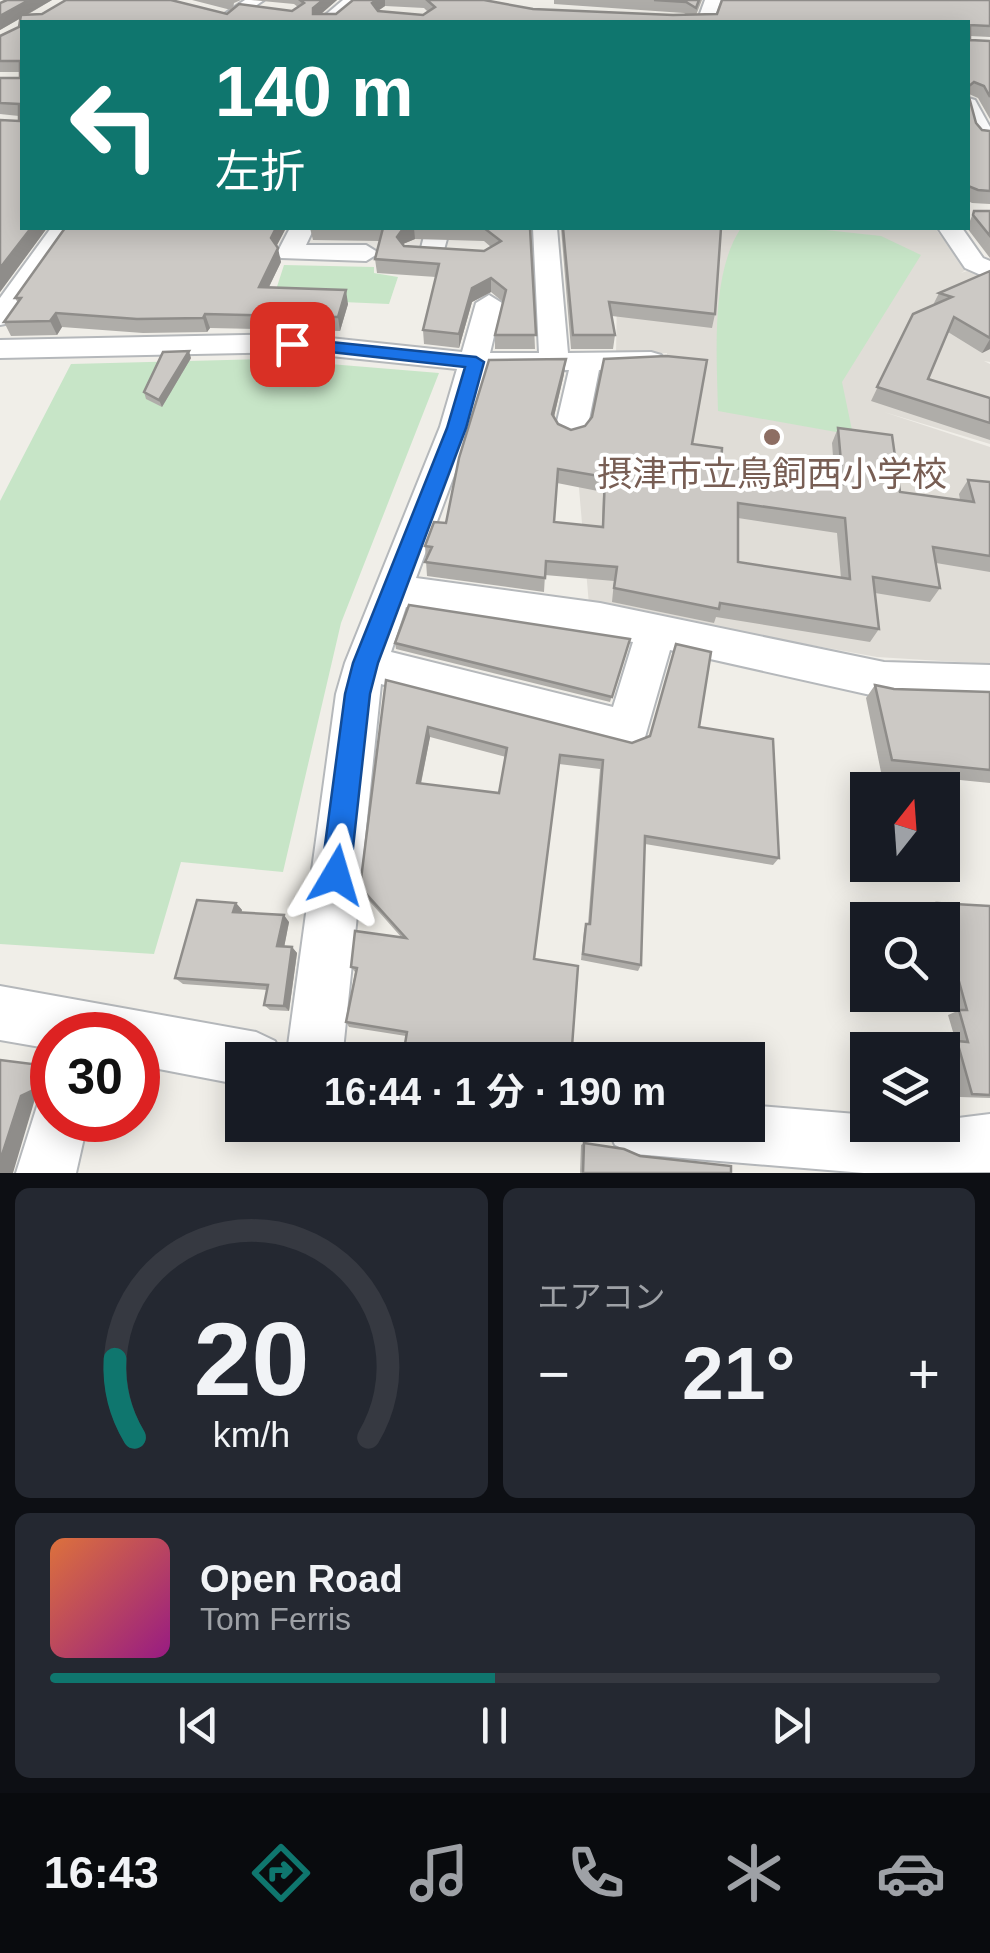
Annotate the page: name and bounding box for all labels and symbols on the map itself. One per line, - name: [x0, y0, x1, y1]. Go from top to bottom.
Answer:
- pin: [250, 302, 335, 387]
- marker: 摂津市立鳥飼西小学校: [761, 426, 783, 448]
- place label: 摂津市立鳥飼西小学校: [597, 454, 947, 493]
- north arrow: [850, 772, 960, 882]
- position arrow: [284, 823, 388, 927]
- speed limit sign: 30: [30, 1012, 160, 1142]

